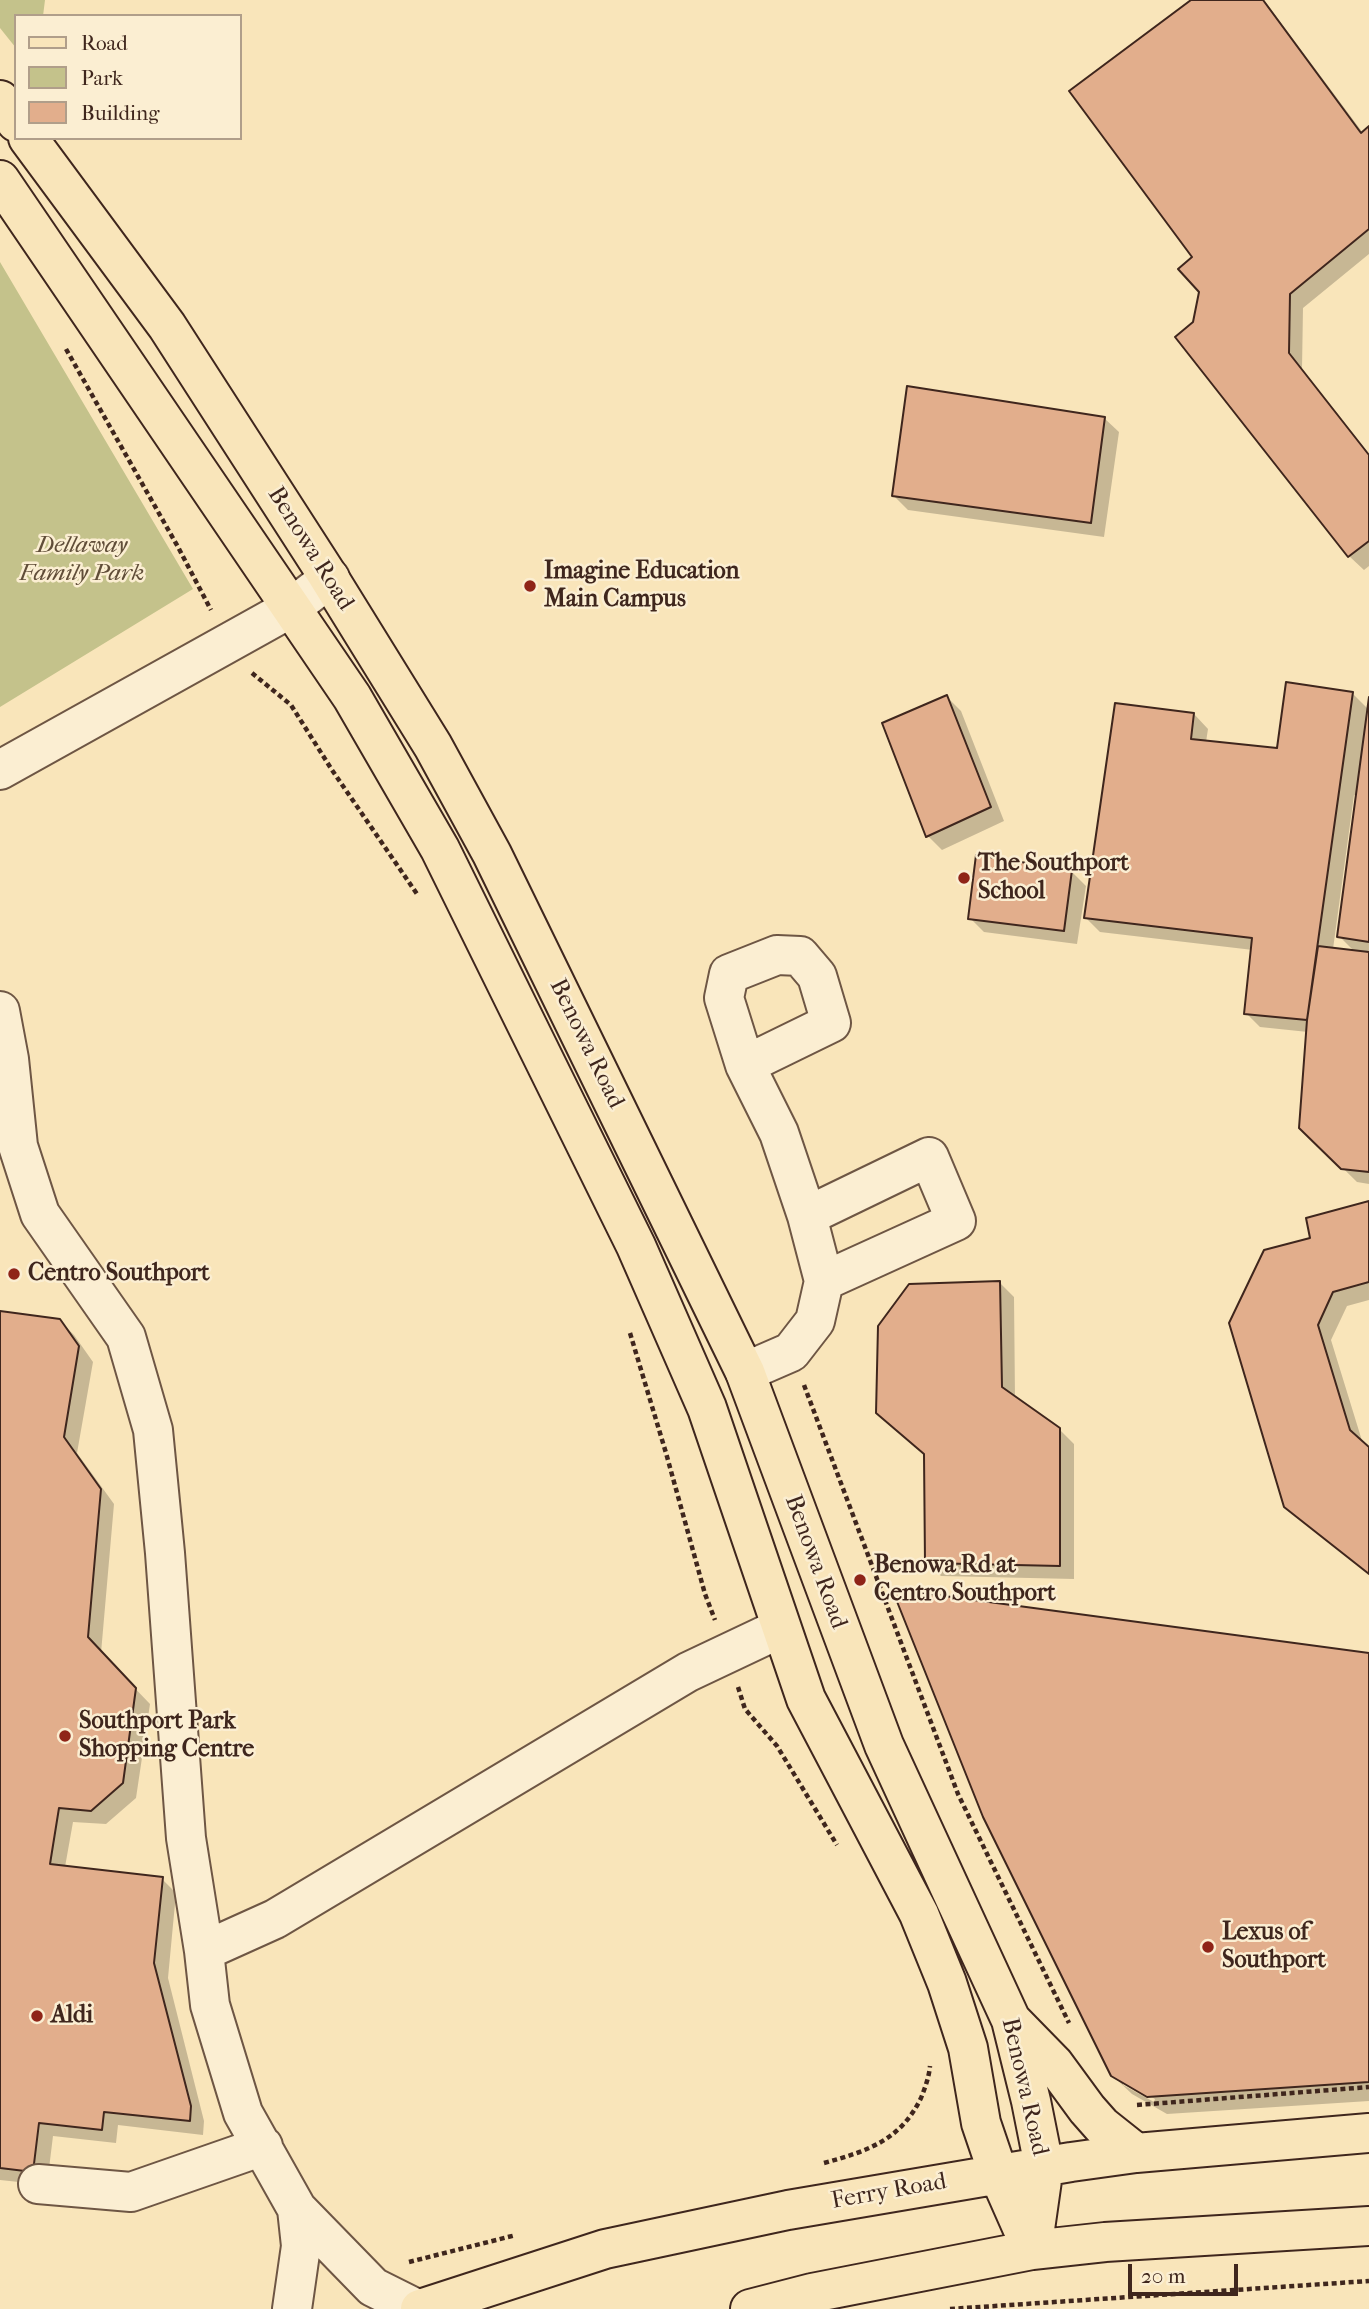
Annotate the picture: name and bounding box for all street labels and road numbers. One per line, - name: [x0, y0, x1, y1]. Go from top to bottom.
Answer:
- street label: Benowa Road: [261, 482, 359, 616]
- street label: Benowa Road: [542, 975, 630, 1113]
- street label: Benowa Road: [777, 1491, 853, 1633]
- street label: Benowa Road: [994, 2015, 1054, 2159]
- street label: Ferry Road: [829, 2168, 949, 2216]

